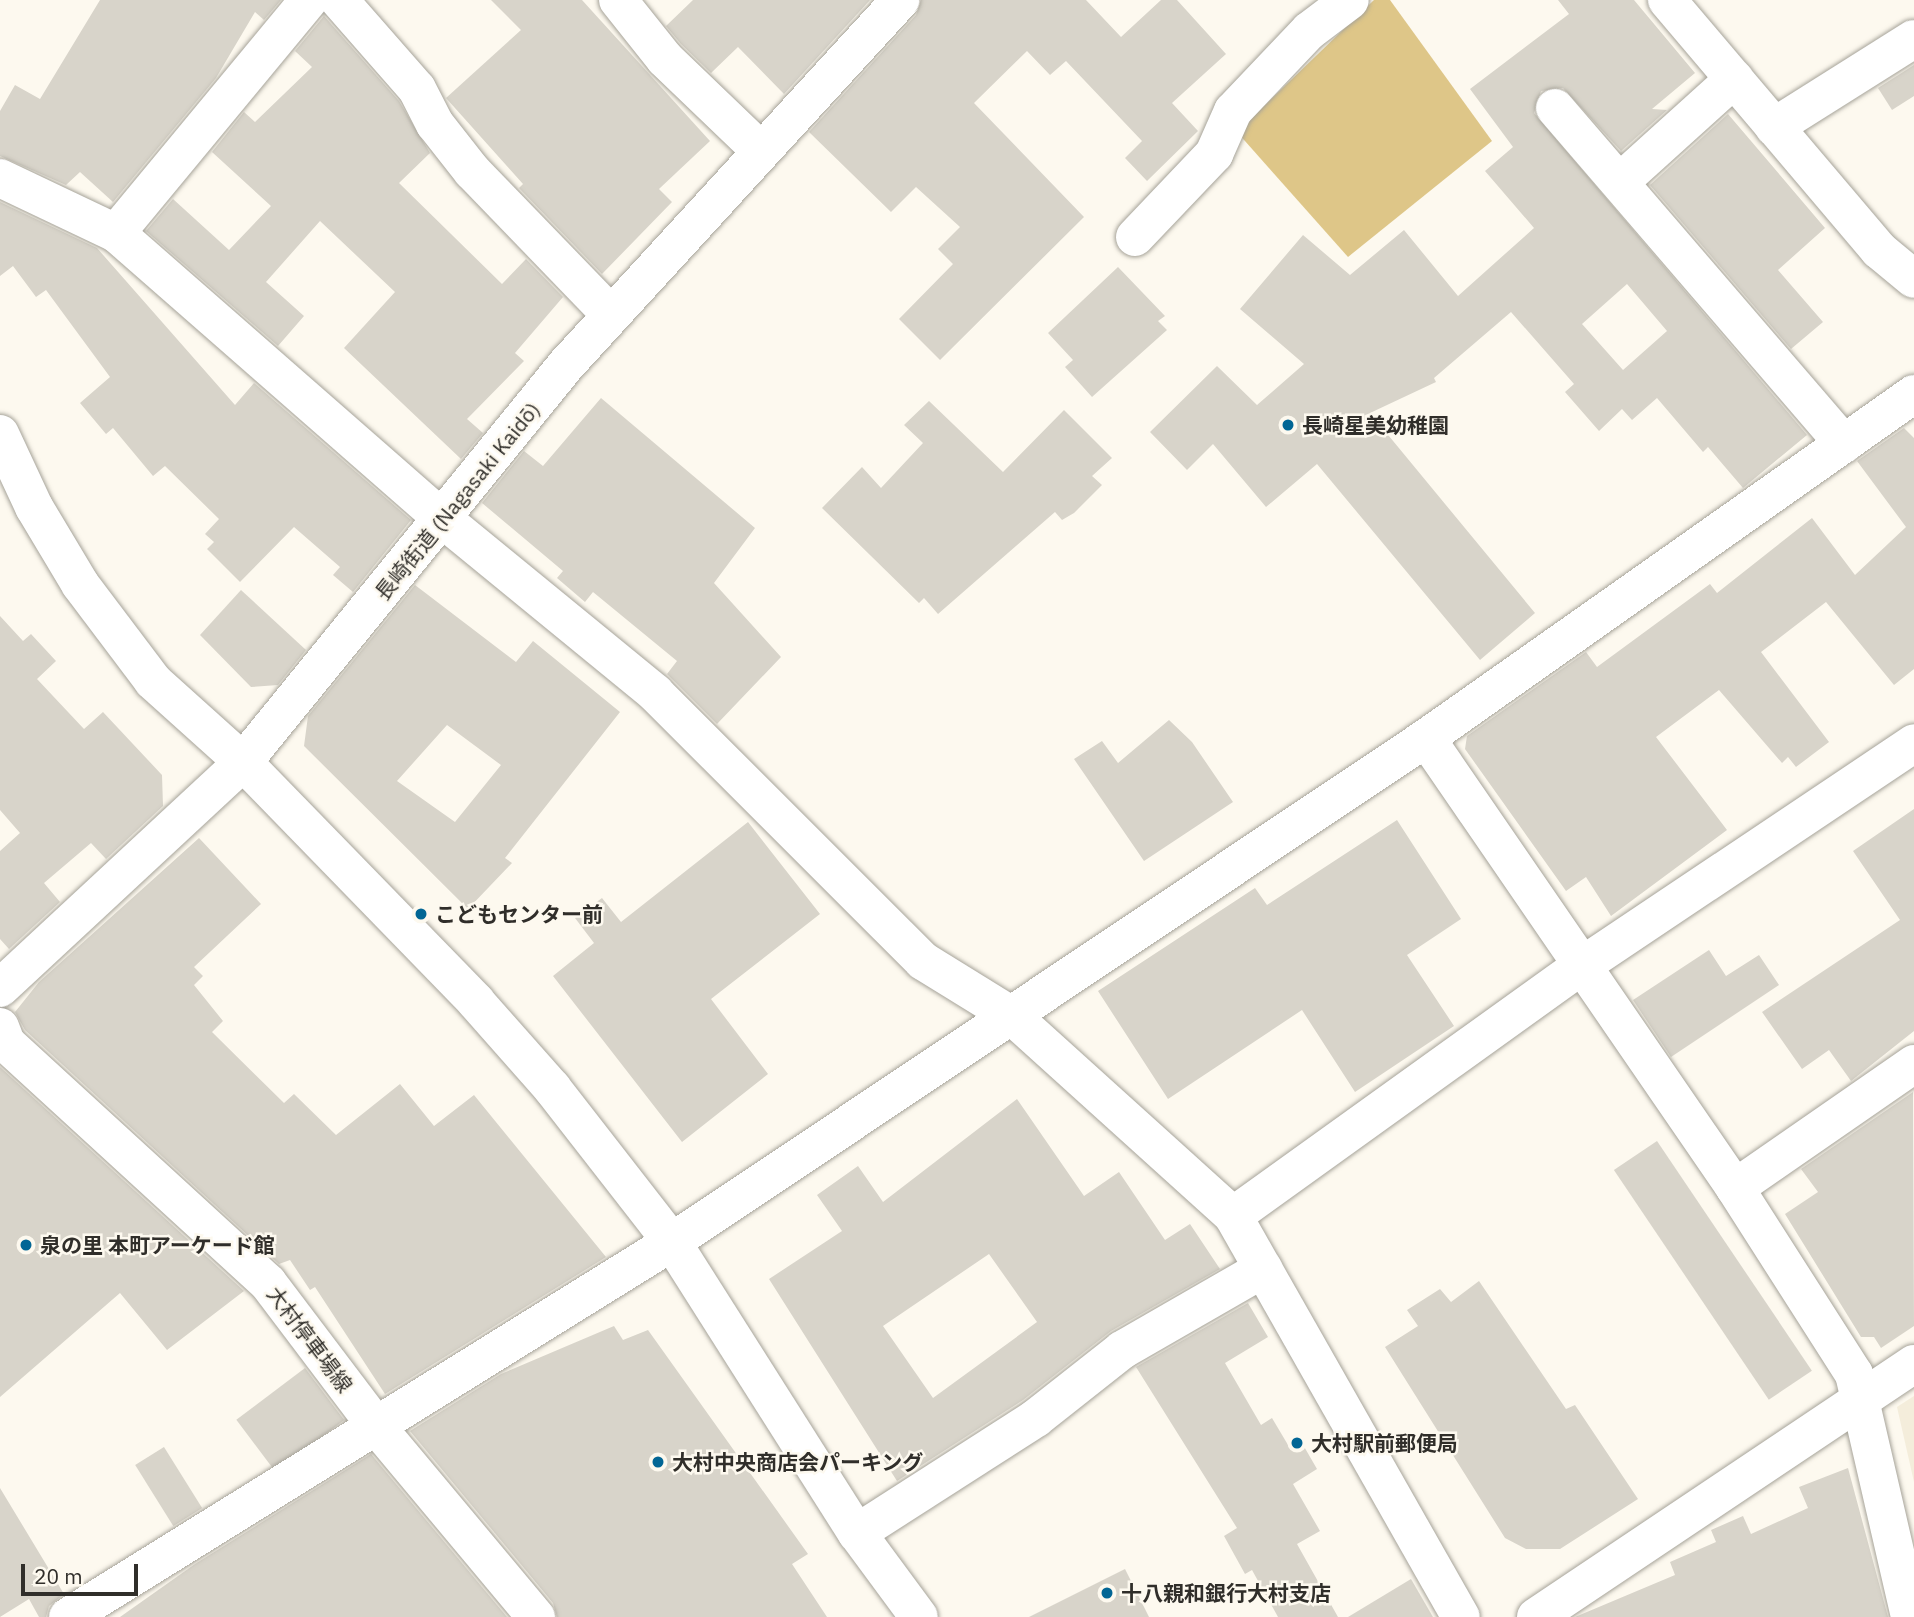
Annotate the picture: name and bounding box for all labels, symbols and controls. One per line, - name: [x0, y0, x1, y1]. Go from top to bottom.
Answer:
- street label: 長崎街道 (Nagasaki Kaidō): [369, 397, 545, 605]
- place label: 長崎星美幼稚園: [1302, 412, 1449, 438]
- marker: 長崎星美幼稚園: [1280, 417, 1296, 433]
- place label: こどもセンター前: [435, 901, 603, 927]
- marker: こどもセンター前: [413, 906, 429, 922]
- place label: 泉の里 本町アーケード館: [40, 1232, 275, 1258]
- marker: 泉の里 本町アーケード館: [18, 1237, 34, 1253]
- street label: 大村停車場線: [262, 1281, 358, 1397]
- place label: 大村駅前郵便局: [1311, 1430, 1458, 1456]
- marker: 大村駅前郵便局: [1289, 1435, 1305, 1451]
- place label: 大村中央商店会パーキング: [672, 1449, 924, 1475]
- marker: 大村中央商店会パーキング: [650, 1454, 666, 1470]
- scale bar: [24, 1550, 142, 1594]
- text: 20 m: [34, 1562, 83, 1590]
- place label: 十八親和銀行大村支店: [1121, 1580, 1331, 1606]
- marker: 十八親和銀行大村支店: [1099, 1585, 1115, 1601]

